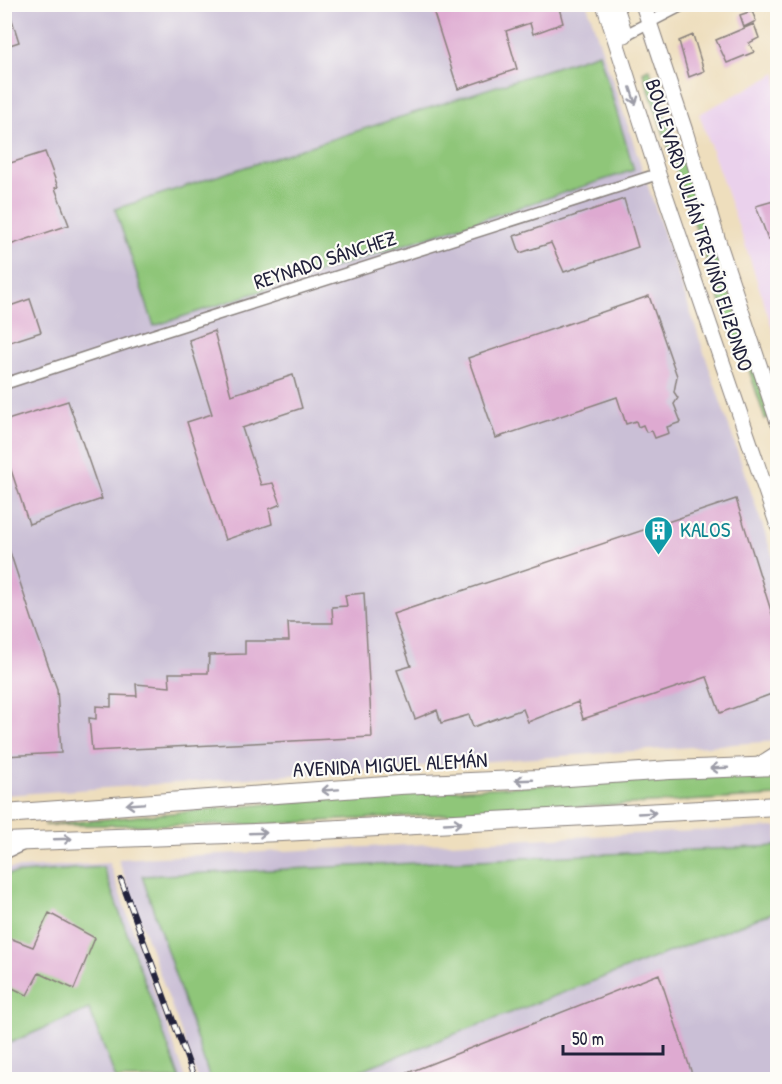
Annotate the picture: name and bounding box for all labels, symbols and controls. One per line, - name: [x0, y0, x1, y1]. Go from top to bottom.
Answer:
- street label: BOULEVARD JULIÁN TREVIÑO ELIZONDO: [638, 75, 761, 375]
- one-way arrow: [629, 86, 640, 105]
- street label: REYNADO SÁNCHEZ: [250, 223, 400, 296]
- building icon: KALOS: [643, 514, 675, 556]
- place label: KALOS: [680, 515, 731, 544]
- street label: AVENIDA MIGUEL ALEMÁN: [292, 745, 488, 784]
- one-way arrow: [710, 763, 730, 774]
- one-way arrow: [515, 774, 535, 785]
- one-way arrow: [320, 785, 340, 796]
- one-way arrow: [126, 799, 146, 810]
- one-way arrow: [637, 807, 657, 818]
- one-way arrow: [442, 817, 462, 828]
- one-way arrow: [247, 827, 267, 838]
- one-way arrow: [52, 834, 72, 845]
- scale bar: [563, 1018, 664, 1056]
- text: 50 m: [572, 1026, 604, 1051]

